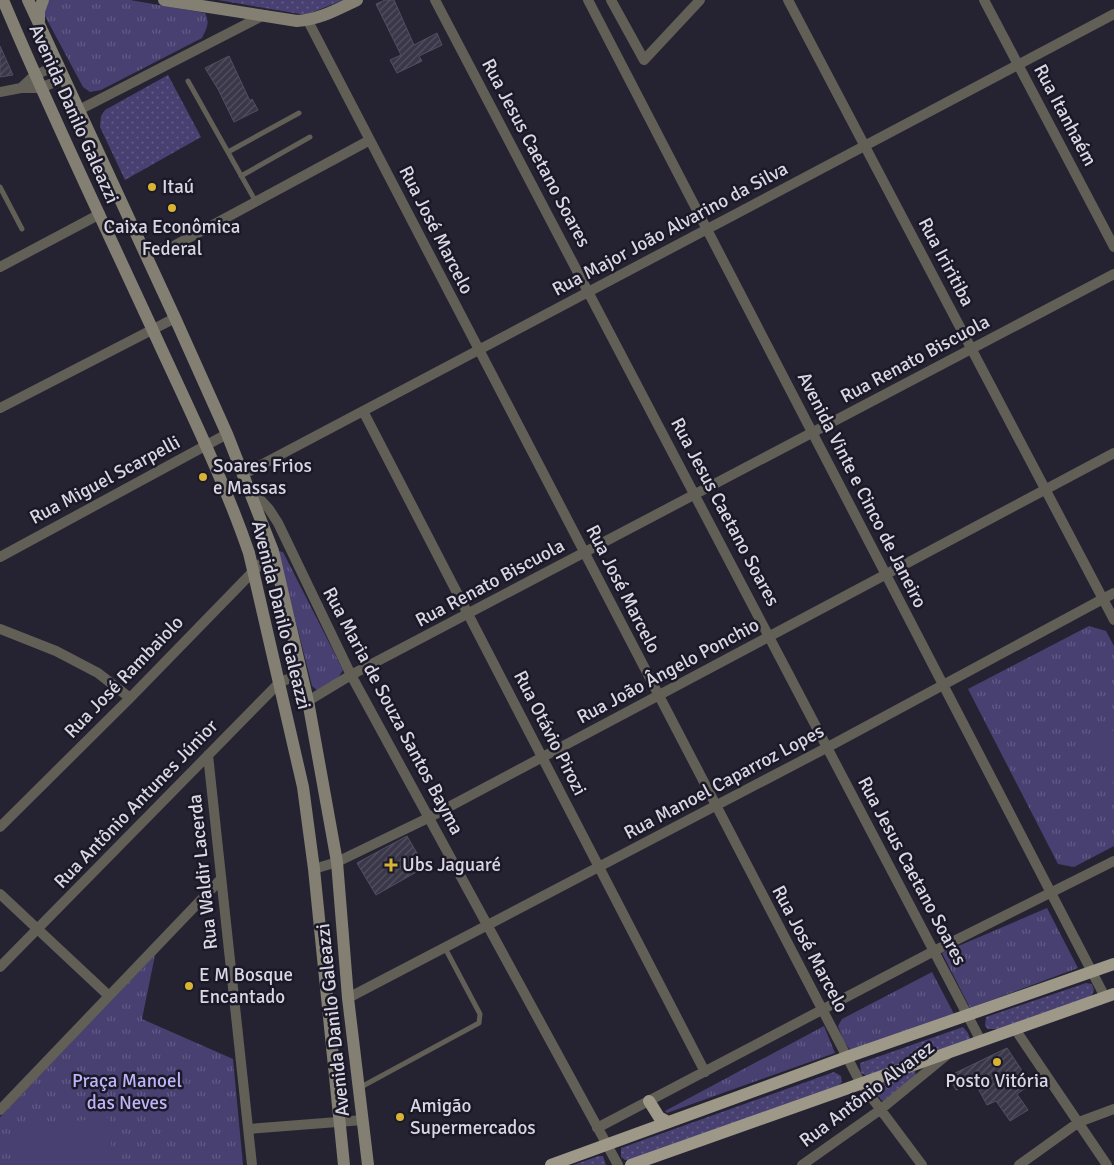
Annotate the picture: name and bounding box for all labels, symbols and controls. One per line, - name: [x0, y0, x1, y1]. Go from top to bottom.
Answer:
- street label: Avenida Danilo Galeazzi: [24, 21, 124, 207]
- street label: Rua Jesus Caetano Soares: [476, 55, 596, 251]
- street label: Rua Itanhaém: [1028, 60, 1102, 170]
- street label: Rua Major João Alvarino da Silva: [548, 156, 792, 302]
- street label: Rua José Marcelo: [393, 162, 479, 298]
- place label: Itaú: [162, 175, 194, 199]
- marker: Itaú: [146, 181, 158, 193]
- marker: Caixa Econômica Federal: [166, 202, 178, 214]
- street label: Rua Iriritiba: [913, 213, 979, 311]
- place label: Caixa Econômica Federal: [104, 215, 240, 261]
- street label: Rua Renato Biscuola: [836, 310, 994, 408]
- street label: Avenida Vinte e Cinco de Janeiro: [792, 368, 932, 612]
- street label: Rua Jesus Caetano Soares: [665, 414, 785, 610]
- street label: Rua Miguel Scarpelli: [26, 430, 184, 530]
- place label: Soares Frios e Massas: [213, 454, 312, 500]
- marker: Soares Frios e Massas: [197, 471, 209, 483]
- street label: Avenida Danilo Galeazzi: [246, 518, 316, 712]
- street label: Rua José Marcelo: [580, 521, 666, 657]
- street label: Rua Renato Biscuola: [411, 534, 569, 632]
- street label: Rua Maria de Souza Santos Bayma: [317, 583, 469, 839]
- street label: Rua José Rambaiolo: [59, 610, 189, 743]
- street label: Rua João Ângelo Ponchio: [573, 613, 763, 729]
- street label: Rua Otávio Pirozi: [508, 666, 592, 800]
- street label: Rua Antônio Antunes Júnior: [49, 714, 223, 894]
- street label: Rua Manoel Caparroz Lopes: [620, 719, 828, 845]
- street label: Rua Jesus Caetano Soares: [852, 773, 972, 969]
- street label: Rua Waldir Lacerda: [183, 793, 223, 951]
- place label: Ubs Jaguaré: [402, 853, 501, 877]
- marker: Ubs Jaguaré: [384, 858, 398, 872]
- street label: Rua José Marcelo: [766, 881, 854, 1017]
- street label: Avenida Danilo Galeazzi: [311, 922, 355, 1118]
- place label: E M Bosque Encantado: [199, 963, 293, 1009]
- marker: E M Bosque Encantado: [183, 980, 195, 992]
- street label: Rua Antônio Alvarez: [795, 1035, 939, 1153]
- marker: Posto Vitória: [991, 1056, 1003, 1068]
- park label: Praça Manoel das Neves: [72, 1069, 182, 1115]
- place label: Posto Vitória: [945, 1069, 1049, 1093]
- place label: Amigão Supermercados: [410, 1094, 536, 1140]
- marker: Amigão Supermercados: [394, 1111, 406, 1123]

